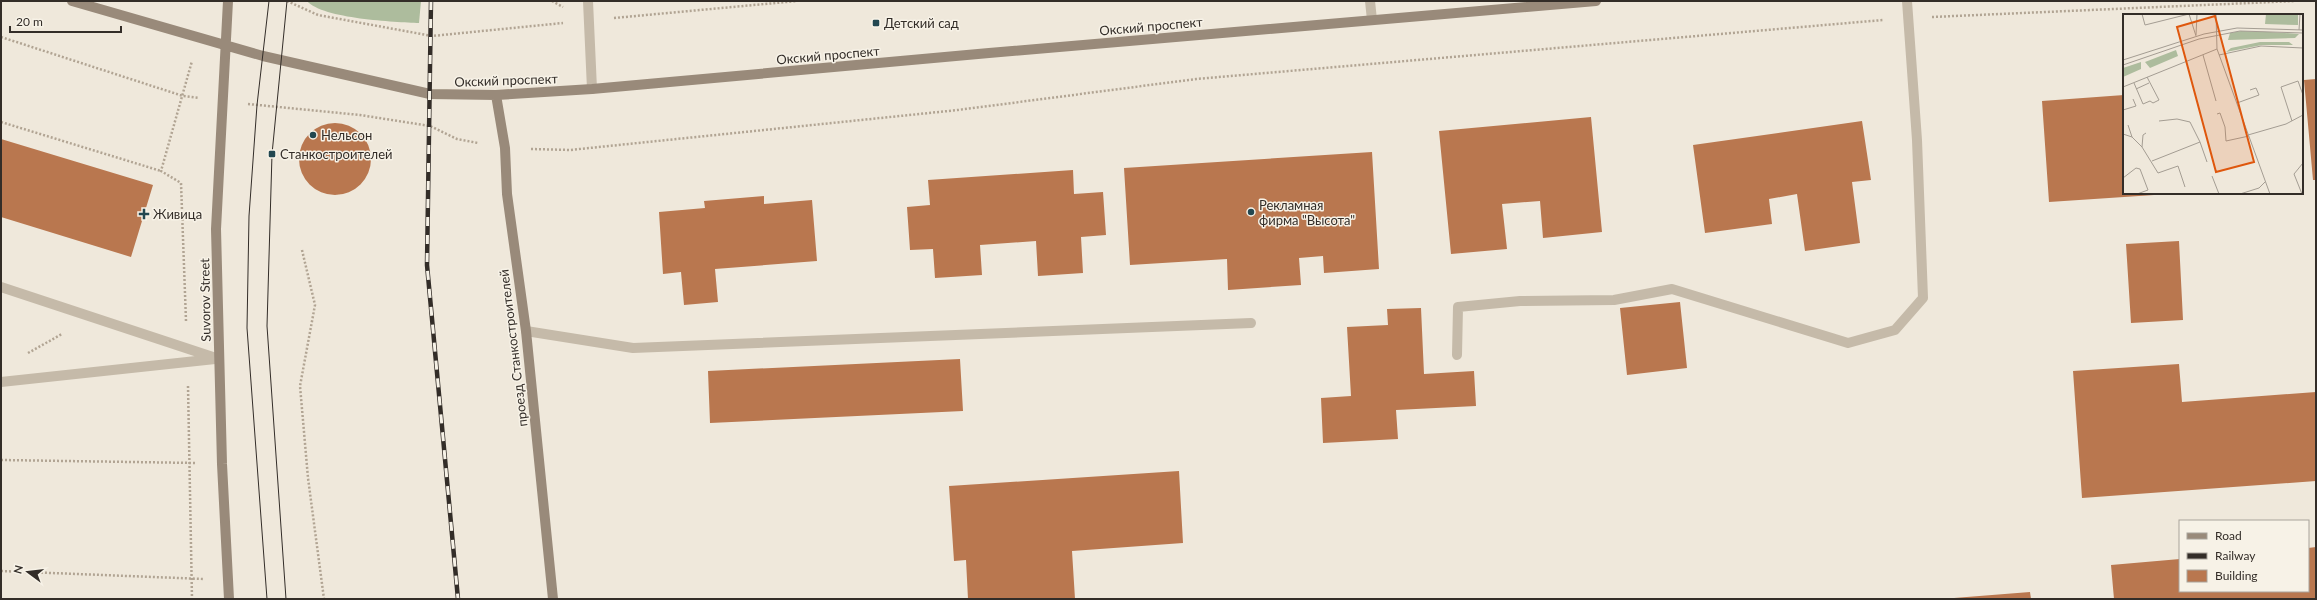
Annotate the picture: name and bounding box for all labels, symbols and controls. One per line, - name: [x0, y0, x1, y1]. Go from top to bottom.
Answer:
- scale bar: [10, 8, 121, 34]
- street label: Окский проспект: [1099, 13, 1204, 38]
- text: 20 m: [16, 14, 43, 29]
- inset map: [2123, 14, 2303, 194]
- place label: Детский сад: [884, 15, 959, 31]
- marker: Детский сад: [871, 18, 881, 28]
- street label: Окский проспект: [776, 42, 881, 67]
- street label: Окский проспект: [454, 70, 558, 90]
- place label: Нельсон: [321, 127, 372, 143]
- marker: Нельсон: [308, 130, 318, 140]
- place label: Станкостроителей: [280, 146, 393, 162]
- marker: Станкостроителей: [267, 149, 277, 159]
- place label: Рекламная фирма "Высота": [1259, 197, 1355, 228]
- place label: Живица: [153, 206, 202, 222]
- marker: Рекламная фирма "Высота": [1246, 207, 1256, 217]
- marker: Живица: [138, 208, 150, 220]
- street label: Suvorov Street: [196, 258, 214, 342]
- street label: проезд Станкостроителей: [495, 268, 531, 428]
- legend: [2179, 520, 2309, 592]
- text: Road: [2215, 528, 2242, 543]
- text: Railway: [2215, 548, 2256, 563]
- north arrow: [8, 552, 48, 592]
- text: N: [10, 564, 25, 575]
- text: Building: [2215, 568, 2258, 583]

